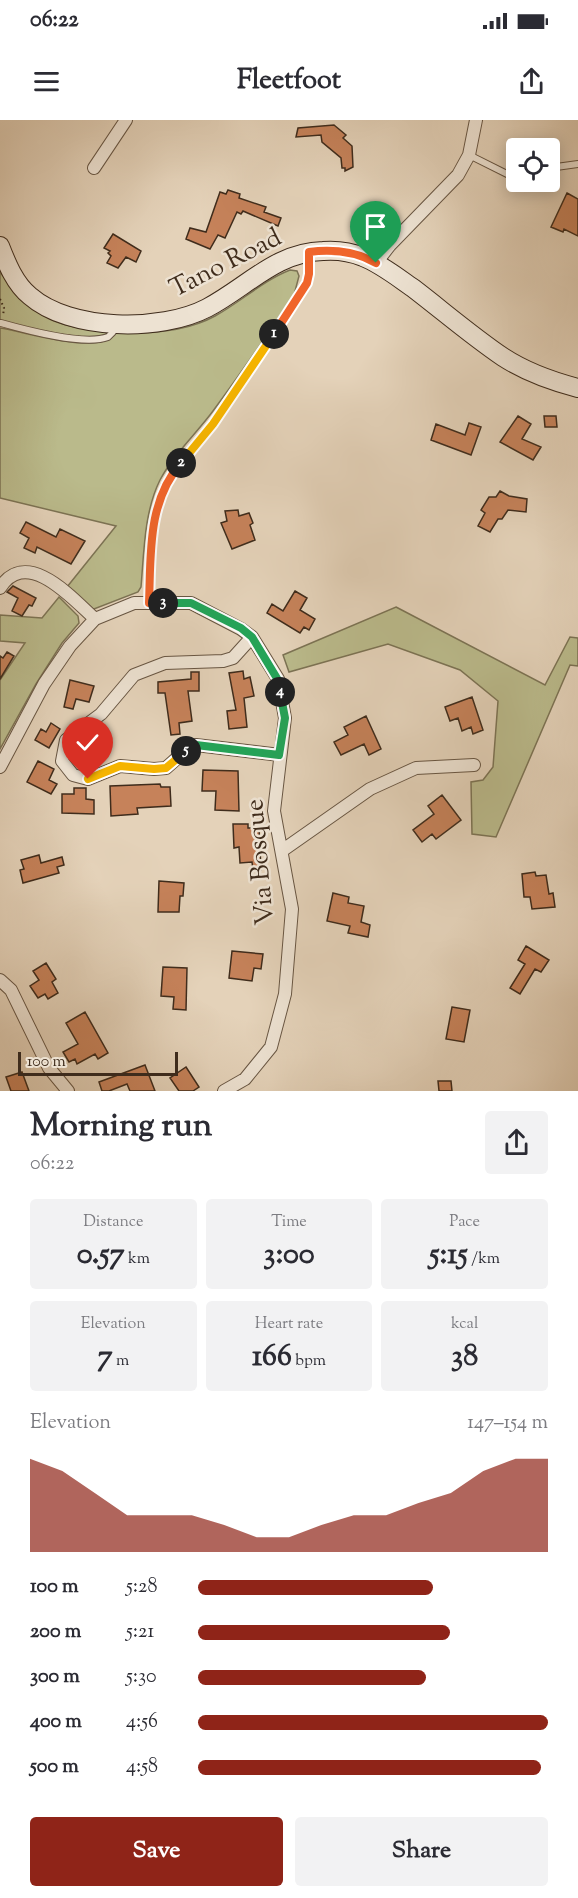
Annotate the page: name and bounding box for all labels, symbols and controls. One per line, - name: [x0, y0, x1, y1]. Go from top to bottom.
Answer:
- text: 06:22: [30, 5, 79, 37]
- text: Fleetfoot: [237, 62, 341, 101]
- icon: menu: [30, 65, 63, 98]
- icon: share: [515, 65, 548, 98]
- map controls: [506, 138, 560, 192]
- button: locate: [506, 138, 560, 192]
- pin: [350, 201, 401, 263]
- icon: arrive: [359, 210, 392, 243]
- street label: Tano Road: [164, 220, 289, 308]
- pin: 1: [259, 319, 289, 349]
- text: 1: [271, 322, 277, 345]
- pin: 2: [166, 448, 196, 478]
- text: 2: [177, 451, 185, 474]
- pin: 3: [148, 588, 178, 618]
- text: 3: [160, 591, 166, 614]
- pin: 4: [265, 677, 295, 707]
- text: 4: [276, 680, 284, 703]
- pin: [62, 717, 113, 779]
- icon: check: [71, 726, 104, 759]
- pin: 5: [171, 736, 201, 766]
- text: 5: [183, 739, 189, 762]
- street label: Via Bosque: [237, 797, 285, 927]
- scale bar: [18, 1049, 178, 1076]
- text: 100 m: [27, 1051, 66, 1074]
- text: Morning run: [30, 1103, 212, 1151]
- button: share: [485, 1111, 548, 1174]
- text: 06:22: [30, 1150, 74, 1179]
- text: Distance: [83, 1211, 144, 1234]
- text: Time: [271, 1211, 307, 1234]
- text: Pace: [449, 1211, 480, 1234]
- text: 0.57: [77, 1234, 125, 1277]
- text: 3:00: [263, 1234, 315, 1277]
- text: 5:15: [429, 1234, 468, 1277]
- text: km: [125, 1248, 150, 1271]
- text: /km: [468, 1248, 500, 1271]
- text: Elevation: [81, 1313, 146, 1336]
- text: Heart rate: [255, 1313, 323, 1336]
- text: kcal: [451, 1313, 478, 1336]
- text: 7: [97, 1336, 113, 1379]
- text: 166: [252, 1336, 292, 1379]
- text: 38: [451, 1336, 478, 1379]
- text: m: [113, 1350, 129, 1373]
- text: bpm: [292, 1350, 326, 1373]
- text: Elevation: [30, 1409, 111, 1438]
- text: 147–154 m: [467, 1409, 548, 1438]
- text: 100 m: [30, 1573, 79, 1602]
- text: 5:28: [126, 1573, 157, 1602]
- text: 200 m: [30, 1618, 81, 1647]
- text: 5:21: [126, 1618, 154, 1647]
- text: 300 m: [30, 1663, 80, 1692]
- text: 5:30: [126, 1663, 157, 1692]
- text: 400 m: [30, 1708, 82, 1737]
- text: 4:56: [126, 1708, 158, 1737]
- text: 500 m: [30, 1753, 79, 1782]
- text: 4:58: [126, 1753, 158, 1782]
- button: Save: [30, 1817, 283, 1886]
- button: Share: [295, 1817, 548, 1886]

